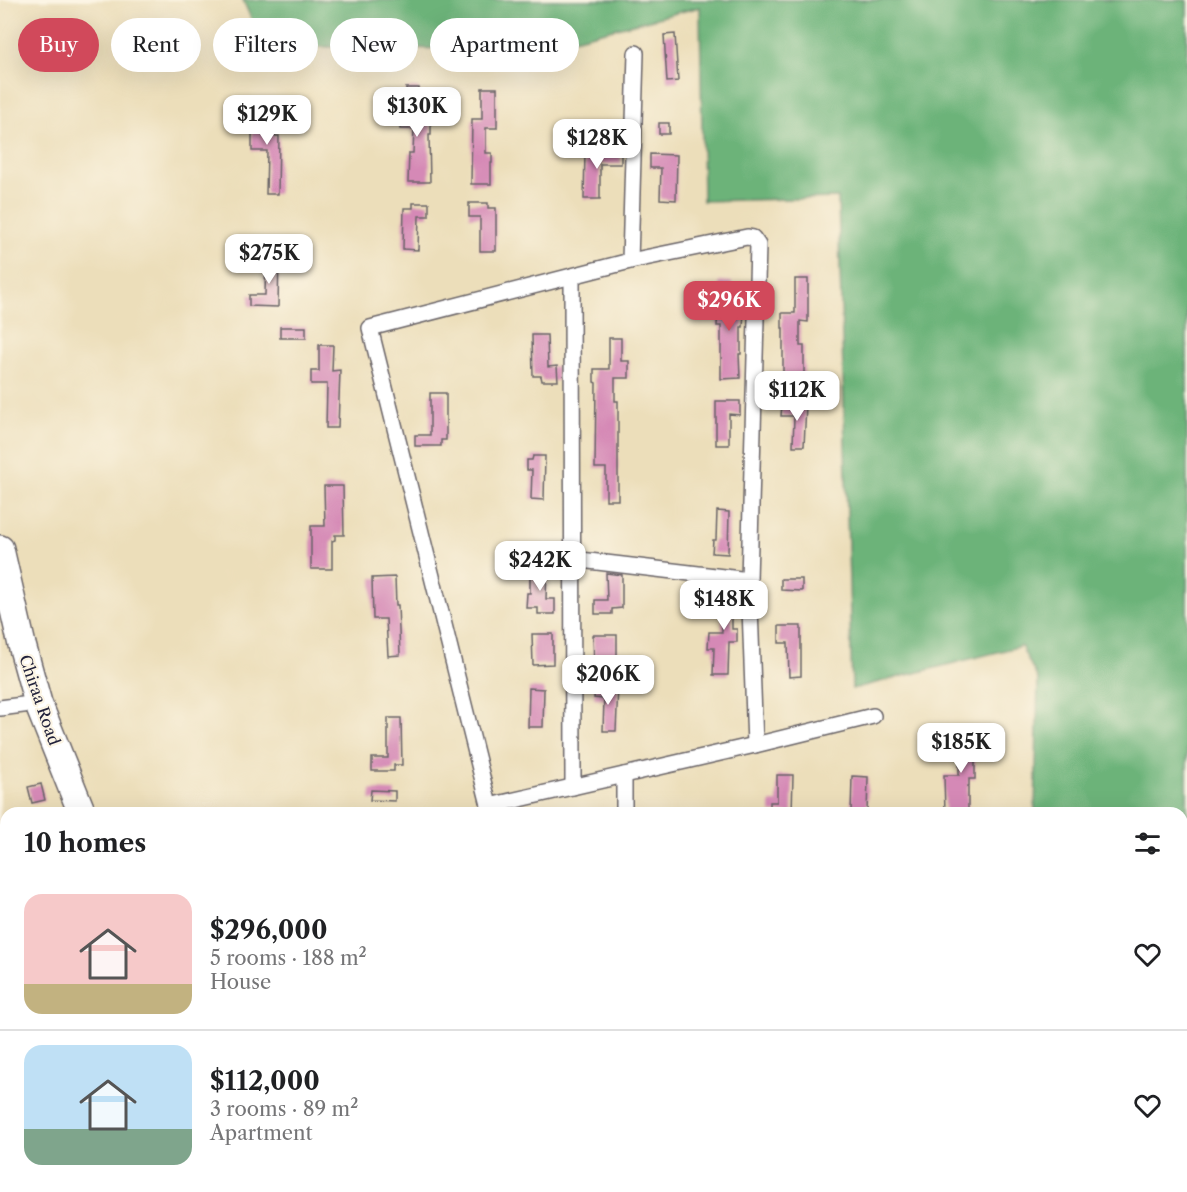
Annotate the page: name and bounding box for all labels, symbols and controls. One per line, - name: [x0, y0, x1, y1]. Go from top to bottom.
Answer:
- chip: Buy: [18, 18, 99, 72]
- chip: Rent: [111, 18, 201, 72]
- chip: Filters: [213, 18, 318, 72]
- chip: New: [330, 18, 418, 72]
- chip: Apartment: [430, 18, 579, 72]
- pin: $130K: [375, 87, 459, 138]
- text: $130K: [387, 94, 447, 118]
- pin: $129K: [225, 95, 309, 146]
- text: $129K: [237, 102, 297, 126]
- pin: $128K: [555, 119, 639, 170]
- text: $128K: [567, 126, 627, 150]
- pin: $275K: [227, 234, 311, 285]
- text: $275K: [239, 241, 299, 265]
- pin: $296K: [687, 281, 771, 332]
- text: $296K: [698, 288, 760, 312]
- pin: $112K: [755, 371, 839, 422]
- text: $112K: [769, 378, 825, 402]
- pin: $242K: [498, 541, 582, 592]
- text: $242K: [509, 548, 571, 572]
- pin: $148K: [682, 580, 766, 631]
- text: $148K: [694, 587, 754, 611]
- street label: Chiraa Road: [15, 652, 65, 748]
- pin: $206K: [566, 655, 650, 706]
- text: $206K: [576, 662, 640, 686]
- pin: $185K: [919, 723, 1003, 774]
- text: $185K: [931, 730, 991, 754]
- text: 10 homes: [24, 827, 146, 859]
- icon: filters: [1131, 827, 1164, 860]
- text: $296,000: [210, 914, 327, 946]
- icon: home: [72, 918, 144, 990]
- icon: heart: [1131, 938, 1164, 971]
- text: 5 rooms · 188 m²: [210, 946, 367, 970]
- text: House: [210, 970, 271, 994]
- text: $112,000: [210, 1065, 320, 1097]
- icon: home: [72, 1069, 144, 1141]
- icon: heart: [1131, 1089, 1164, 1122]
- text: 3 rooms · 89 m²: [210, 1097, 358, 1121]
- text: Apartment: [210, 1121, 313, 1145]

